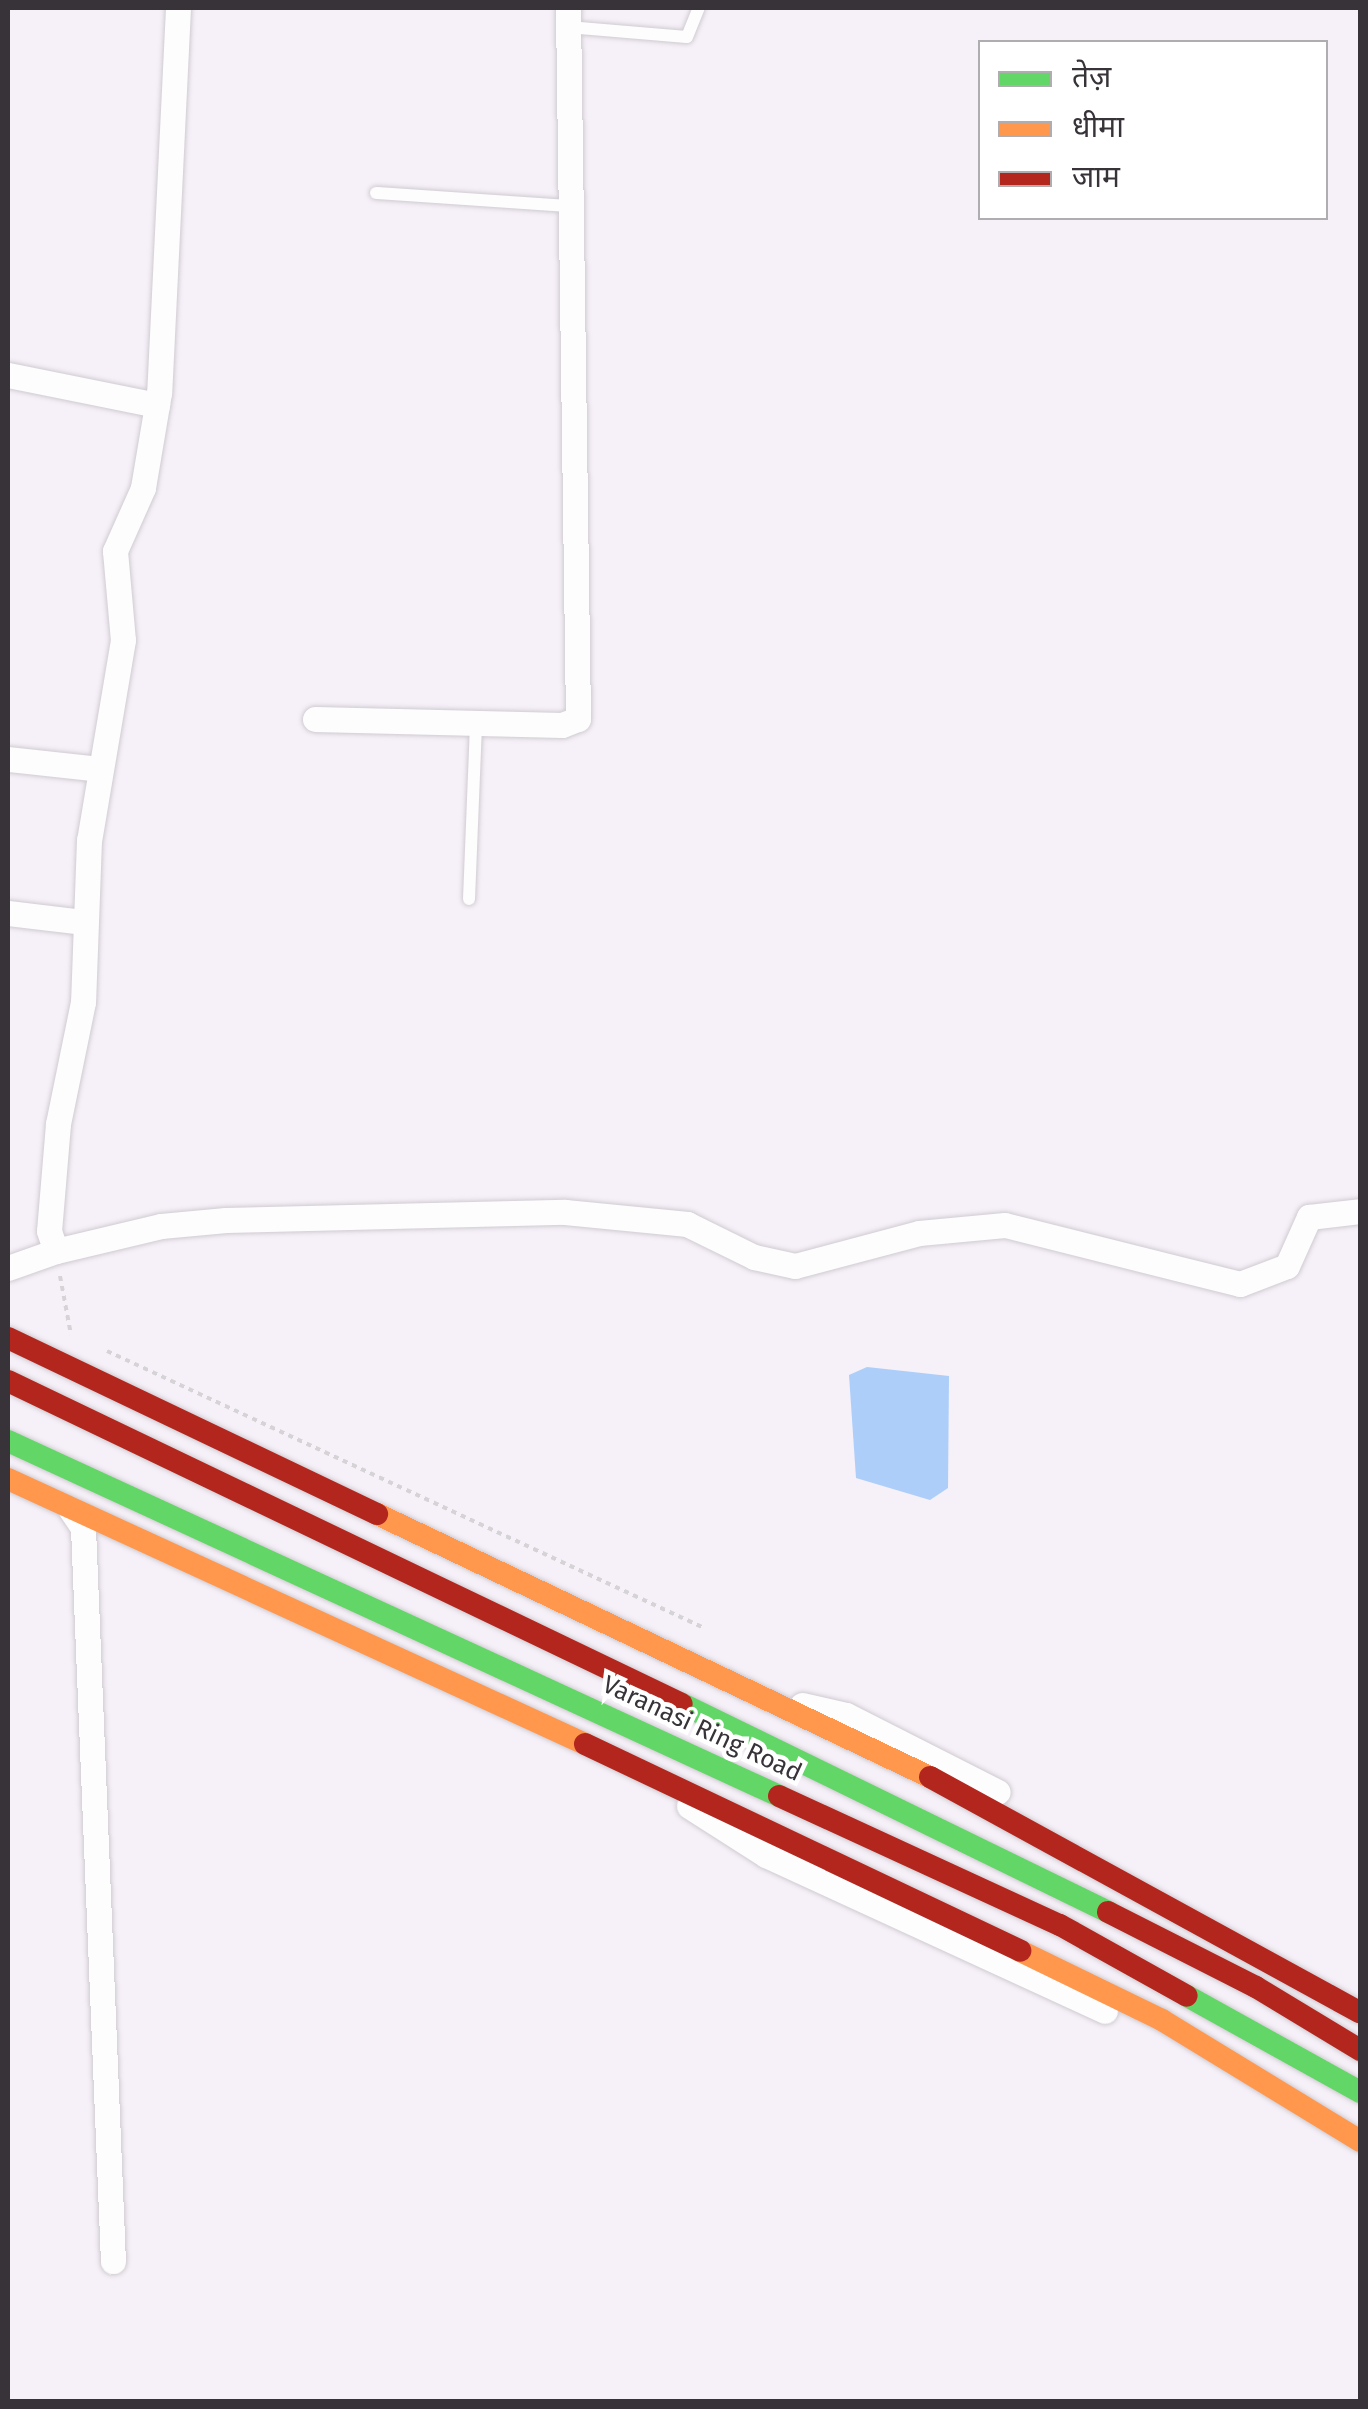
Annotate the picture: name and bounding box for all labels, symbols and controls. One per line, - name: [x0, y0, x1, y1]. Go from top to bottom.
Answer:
- legend: [978, 40, 1328, 220]
- text: तेज़: [1072, 59, 1111, 95]
- text: धीमा: [1072, 109, 1124, 145]
- text: जाम: [1072, 159, 1120, 195]
- street label: Varanasi Ring Road: [598, 1670, 806, 1788]

